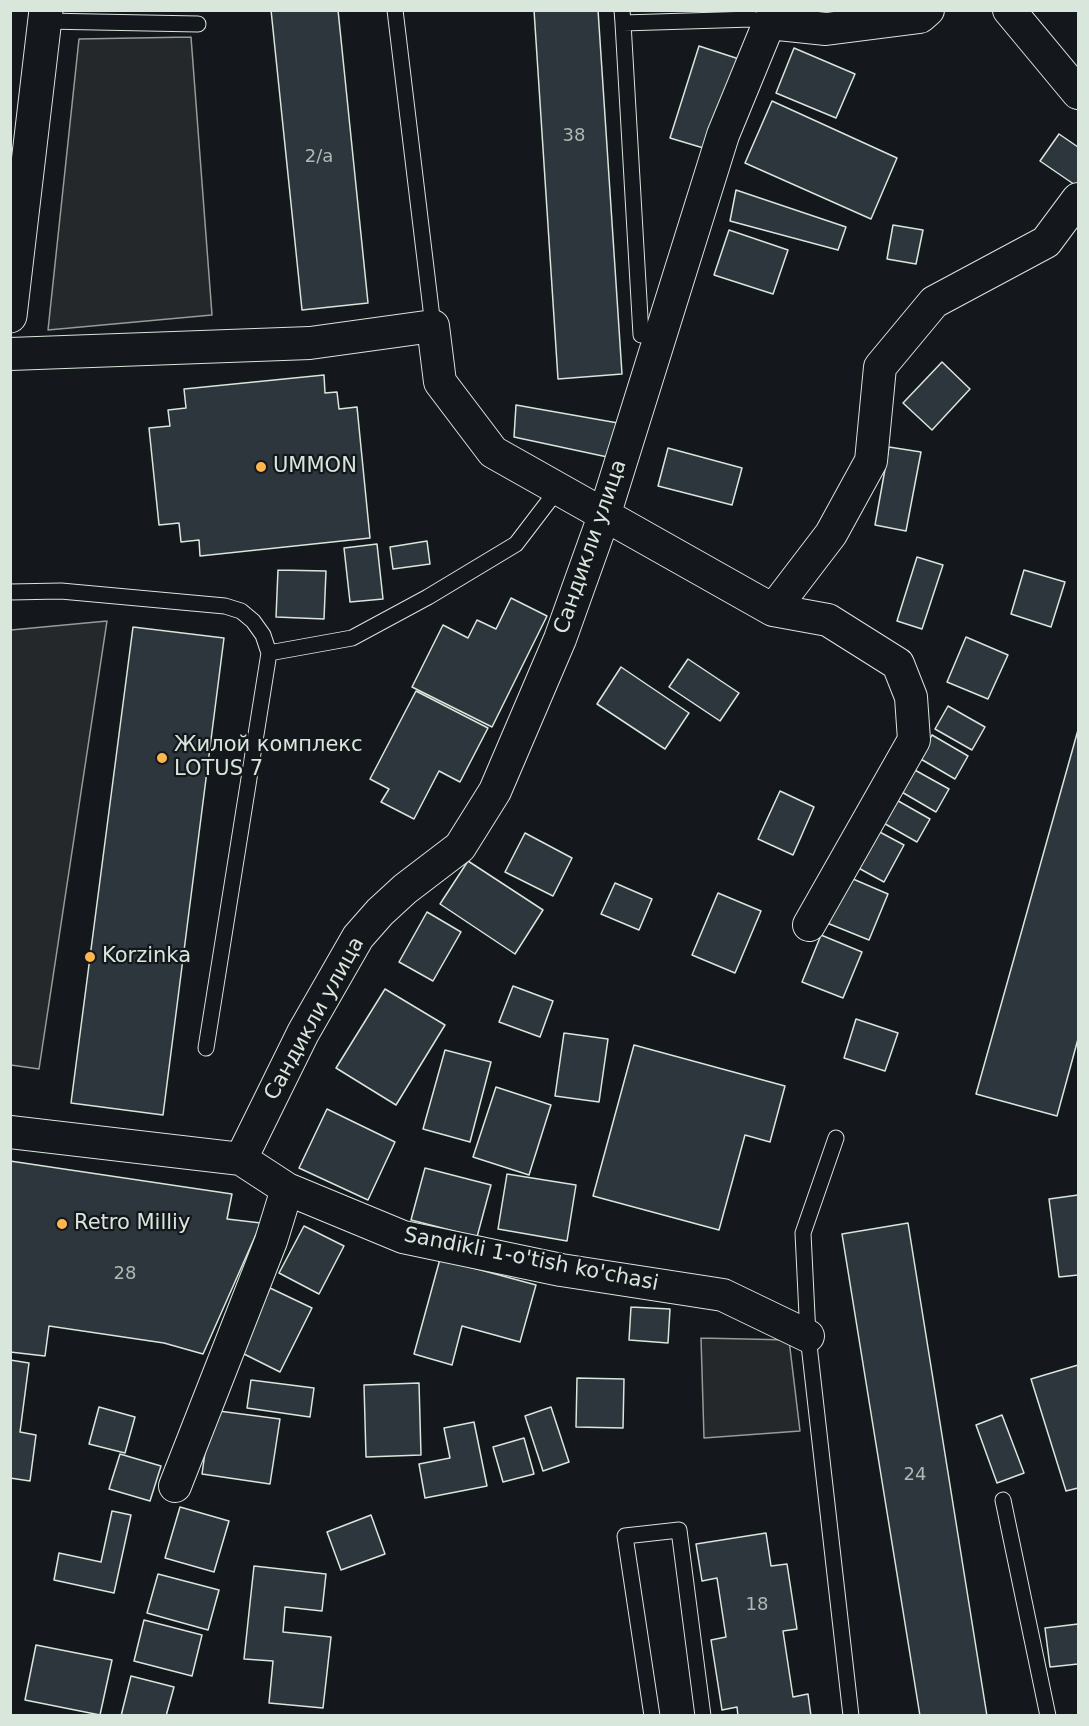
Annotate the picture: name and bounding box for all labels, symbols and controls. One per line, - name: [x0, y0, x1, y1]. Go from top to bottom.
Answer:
- house number: 38: [563, 125, 585, 147]
- house number: 2/a: [305, 146, 333, 168]
- place label: UMMON: [273, 454, 357, 480]
- street label: Сандикли улица: [549, 457, 633, 637]
- marker: UMMON: [254, 460, 268, 474]
- place label: Жилой комплекс LOTUS 7: [174, 733, 363, 783]
- marker: Жилой комплекс LOTUS 7: [155, 751, 169, 765]
- street label: Сандикли улица: [260, 933, 370, 1105]
- place label: Korzinka: [102, 944, 191, 970]
- marker: Korzinka: [83, 950, 97, 964]
- place label: Retro Milliy: [74, 1211, 190, 1237]
- marker: Retro Milliy: [55, 1217, 69, 1231]
- street label: Sandikli 1-o'tish ko'chasi: [402, 1223, 660, 1297]
- house number: 28: [114, 1263, 136, 1285]
- house number: 24: [904, 1464, 926, 1486]
- house number: 18: [746, 1594, 768, 1616]

